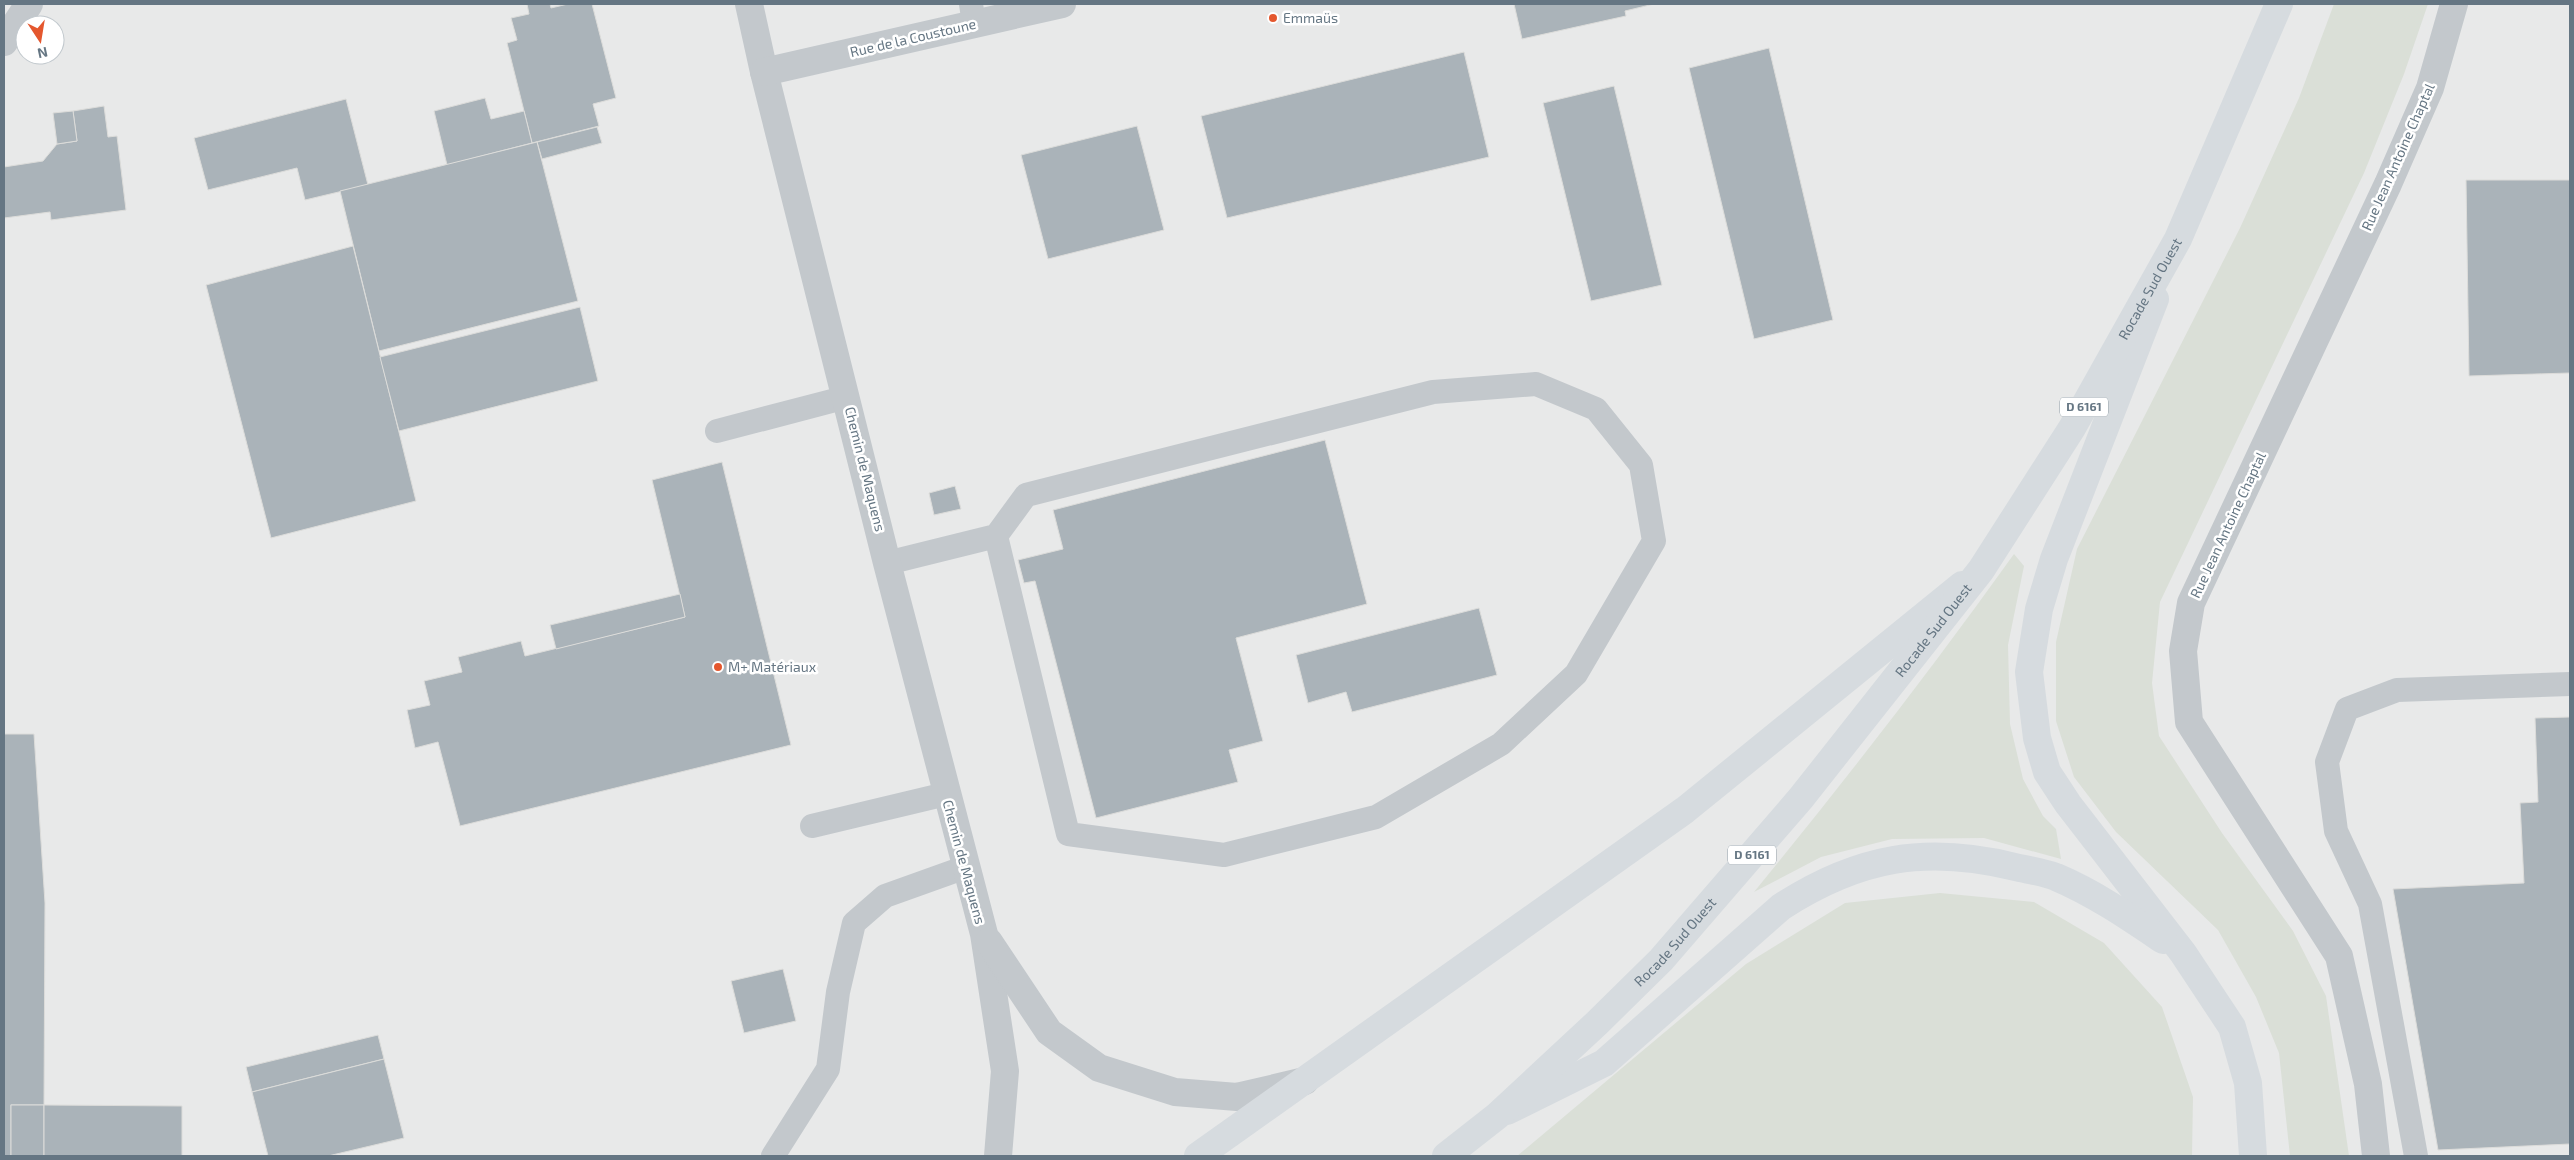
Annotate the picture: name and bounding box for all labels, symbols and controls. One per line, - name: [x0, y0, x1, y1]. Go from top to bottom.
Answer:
- place label: Emmaüs: [1283, 9, 1338, 26]
- marker: Emmaüs: [1267, 12, 1279, 24]
- north arrow: [15, 15, 65, 65]
- street label: Rue de la Coustoune: [848, 15, 978, 60]
- text: N: [36, 44, 50, 63]
- street label: Rue Jean Antoine Chaptal: [2357, 80, 2438, 233]
- street label: Rocade Sud Ouest: [2114, 235, 2185, 343]
- road number: D 6161: [2060, 398, 2108, 417]
- street label: Chemin de Maquens: [842, 405, 889, 533]
- street label: Rue Jean Antoine Chaptal: [2186, 448, 2269, 601]
- street label: Rocade Sud Ouest: [1891, 580, 1975, 680]
- place label: M+ Matériaux: [728, 658, 817, 675]
- marker: M+ Matériaux: [712, 661, 724, 673]
- street label: Chemin de Maquens: [940, 798, 989, 926]
- road number: D 6161: [1728, 846, 1776, 864]
- street label: Rocade Sud Ouest: [1630, 894, 1719, 990]

